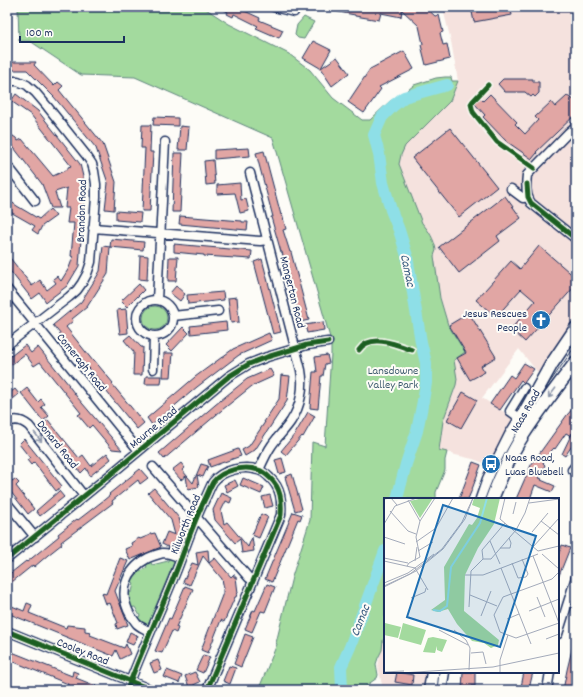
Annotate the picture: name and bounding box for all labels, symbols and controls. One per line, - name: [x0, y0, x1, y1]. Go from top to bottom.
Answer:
- scale bar: [20, 18, 124, 44]
- text: 100 m: [26, 25, 53, 42]
- street label: Brandon Road: [73, 179, 92, 243]
- water label: Camac: [394, 253, 419, 289]
- street label: Mangerton Road: [274, 255, 309, 330]
- place label: Jesus Rescues People: [463, 306, 527, 337]
- church icon: Jesus Rescues People: [530, 309, 552, 331]
- street label: Comeragh Road: [52, 330, 110, 396]
- park label: Lansdowne Valley Park: [368, 363, 418, 394]
- street label: Naas Road: [507, 387, 546, 437]
- one-way arrow: [548, 388, 557, 399]
- street label: Mourne Road: [126, 403, 182, 453]
- street label: Donard Road: [32, 417, 82, 473]
- one-way arrow: [34, 432, 43, 443]
- place label: Naas Road, Luas Bluebell: [505, 450, 564, 481]
- bus stop icon: Naas Road, Luas Bluebell: [480, 453, 502, 475]
- street label: Kilworth Road: [167, 492, 206, 557]
- inset map: [384, 498, 559, 673]
- water label: Camac: [347, 601, 376, 640]
- street label: Cooley Road: [54, 634, 111, 671]

